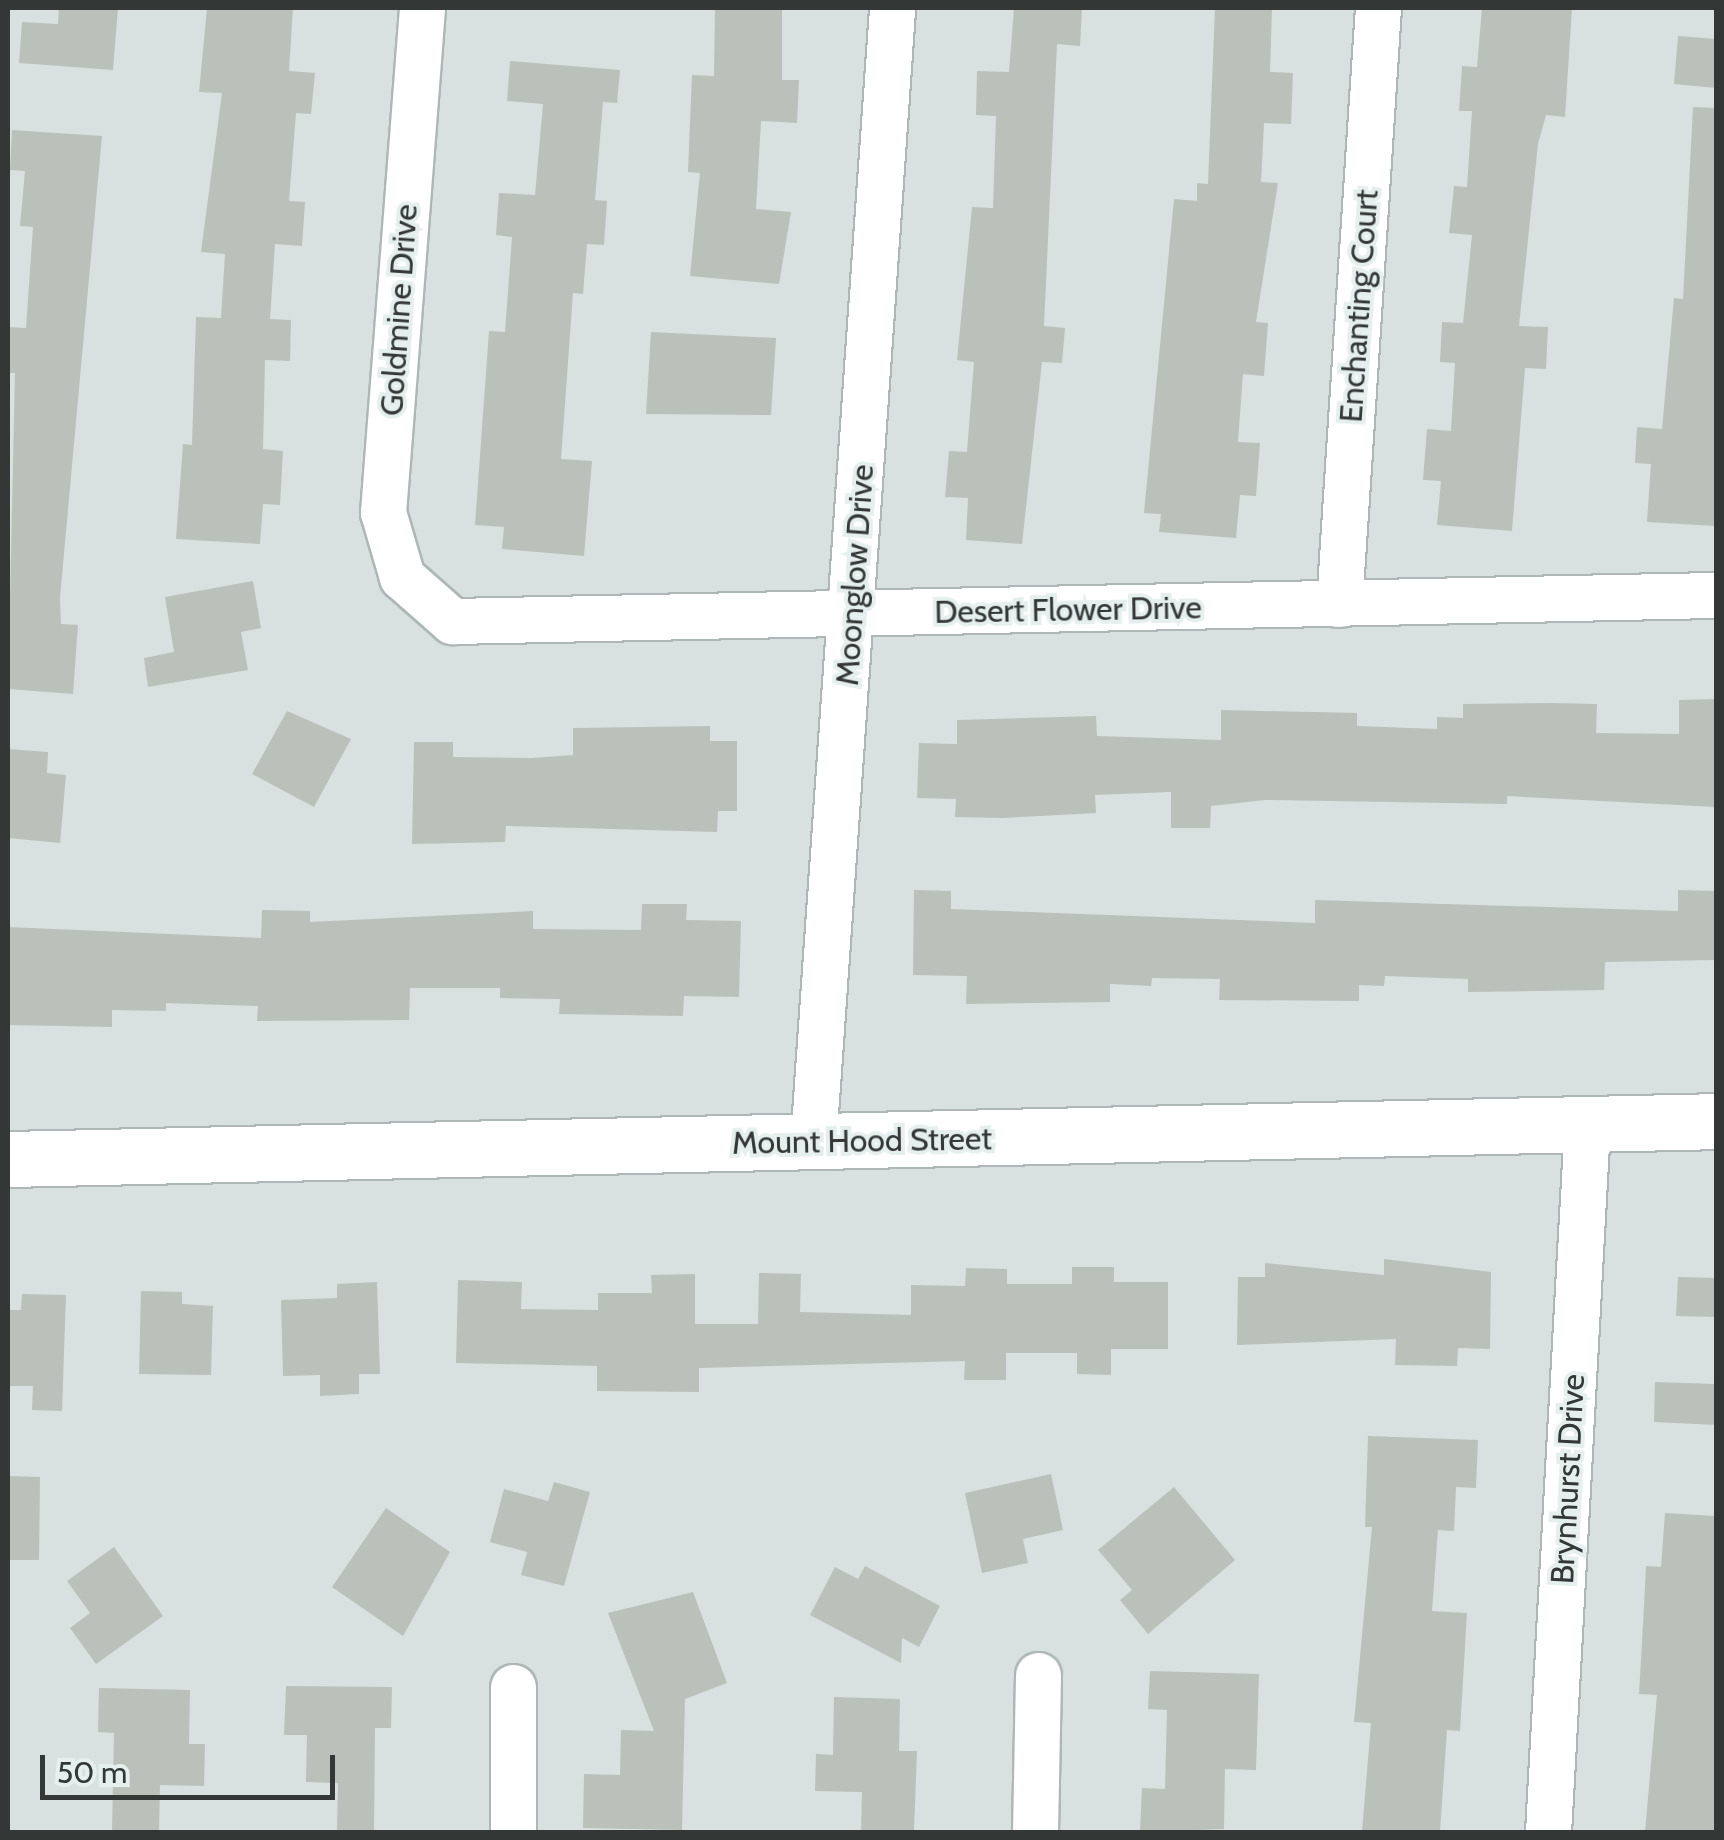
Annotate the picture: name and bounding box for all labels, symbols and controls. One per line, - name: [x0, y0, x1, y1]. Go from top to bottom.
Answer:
- street label: Enchanting Court: [1332, 188, 1386, 424]
- street label: Goldmine Drive: [372, 203, 426, 417]
- street label: Moonglow Drive: [828, 463, 882, 687]
- street label: Desert Flower Drive: [934, 588, 1202, 632]
- street label: Mount Hood Street: [732, 1120, 992, 1162]
- street label: Brynhurst Drive: [1543, 1373, 1593, 1585]
- scale bar: [45, 1735, 340, 1797]
- text: 50 m: [57, 1754, 127, 1791]

